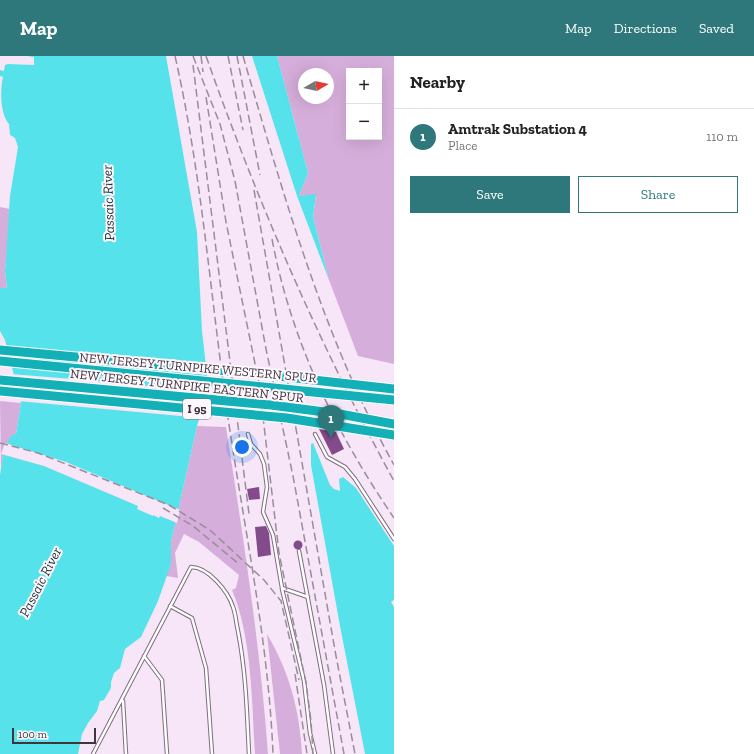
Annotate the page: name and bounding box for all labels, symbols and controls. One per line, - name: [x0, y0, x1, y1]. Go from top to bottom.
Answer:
- text: Map: [20, 17, 57, 40]
- text: Map: [565, 20, 592, 37]
- text: Directions: [614, 20, 677, 37]
- text: Saved: [699, 20, 734, 37]
- north arrow: [298, 68, 334, 104]
- map controls: [346, 68, 382, 140]
- button: +: [346, 68, 382, 104]
- text: Nearby: [410, 72, 465, 92]
- button: −: [346, 104, 382, 140]
- text: Amtrak Substation 4: [448, 120, 587, 138]
- text: 1: [420, 129, 426, 144]
- text: 110 m: [706, 129, 738, 144]
- text: Place: [448, 138, 477, 153]
- water label: Passaic River: [99, 165, 118, 241]
- button: Save: [410, 176, 570, 213]
- button: Share: [578, 176, 738, 213]
- street label: NEW JERSEY TURNPIKE WESTERN SPUR: [79, 350, 317, 385]
- street label: NEW JERSEY TURNPIKE EASTERN SPUR: [69, 366, 304, 405]
- road number: I 95: [183, 399, 211, 419]
- pin: 1: [318, 405, 344, 438]
- your location: [232, 437, 252, 457]
- water label: Passaic River: [16, 545, 65, 620]
- scale bar: [12, 726, 96, 745]
- text: 100 m: [18, 728, 47, 741]

